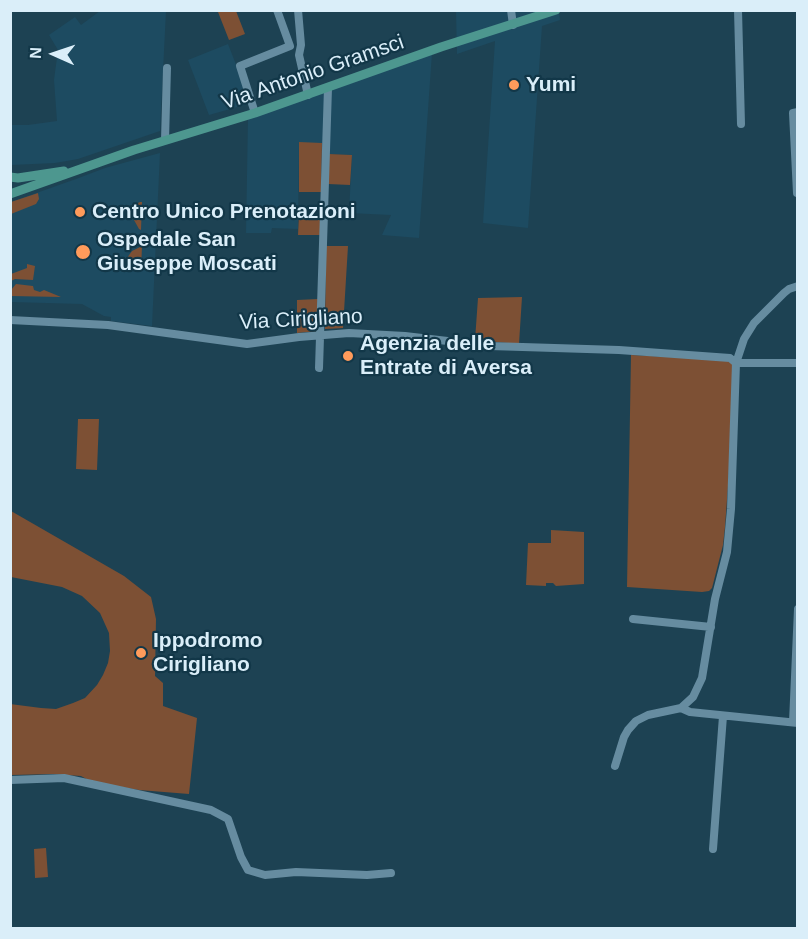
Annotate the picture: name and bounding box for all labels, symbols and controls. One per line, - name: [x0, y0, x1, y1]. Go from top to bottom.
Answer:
- north arrow: [24, 24, 84, 84]
- street label: Via Antonio Gramsci: [219, 30, 407, 116]
- text: N: [27, 47, 44, 59]
- place label: Yumi: [526, 72, 576, 98]
- marker: Yumi: [507, 78, 521, 92]
- place label: Centro Unico Prenotazioni: [92, 199, 356, 225]
- marker: Centro Unico Prenotazioni: [73, 205, 87, 219]
- place label: Ospedale San Giuseppe Moscati: [97, 227, 277, 277]
- marker: Ospedale San Giuseppe Moscati: [74, 243, 92, 261]
- street label: Via Cirigliano: [239, 304, 363, 336]
- place label: Agenzia delle Entrate di Aversa: [360, 331, 532, 381]
- marker: Agenzia delle Entrate di Aversa: [341, 349, 355, 363]
- place label: Ippodromo Cirigliano: [153, 628, 263, 678]
- marker: Ippodromo Cirigliano: [134, 646, 148, 660]

